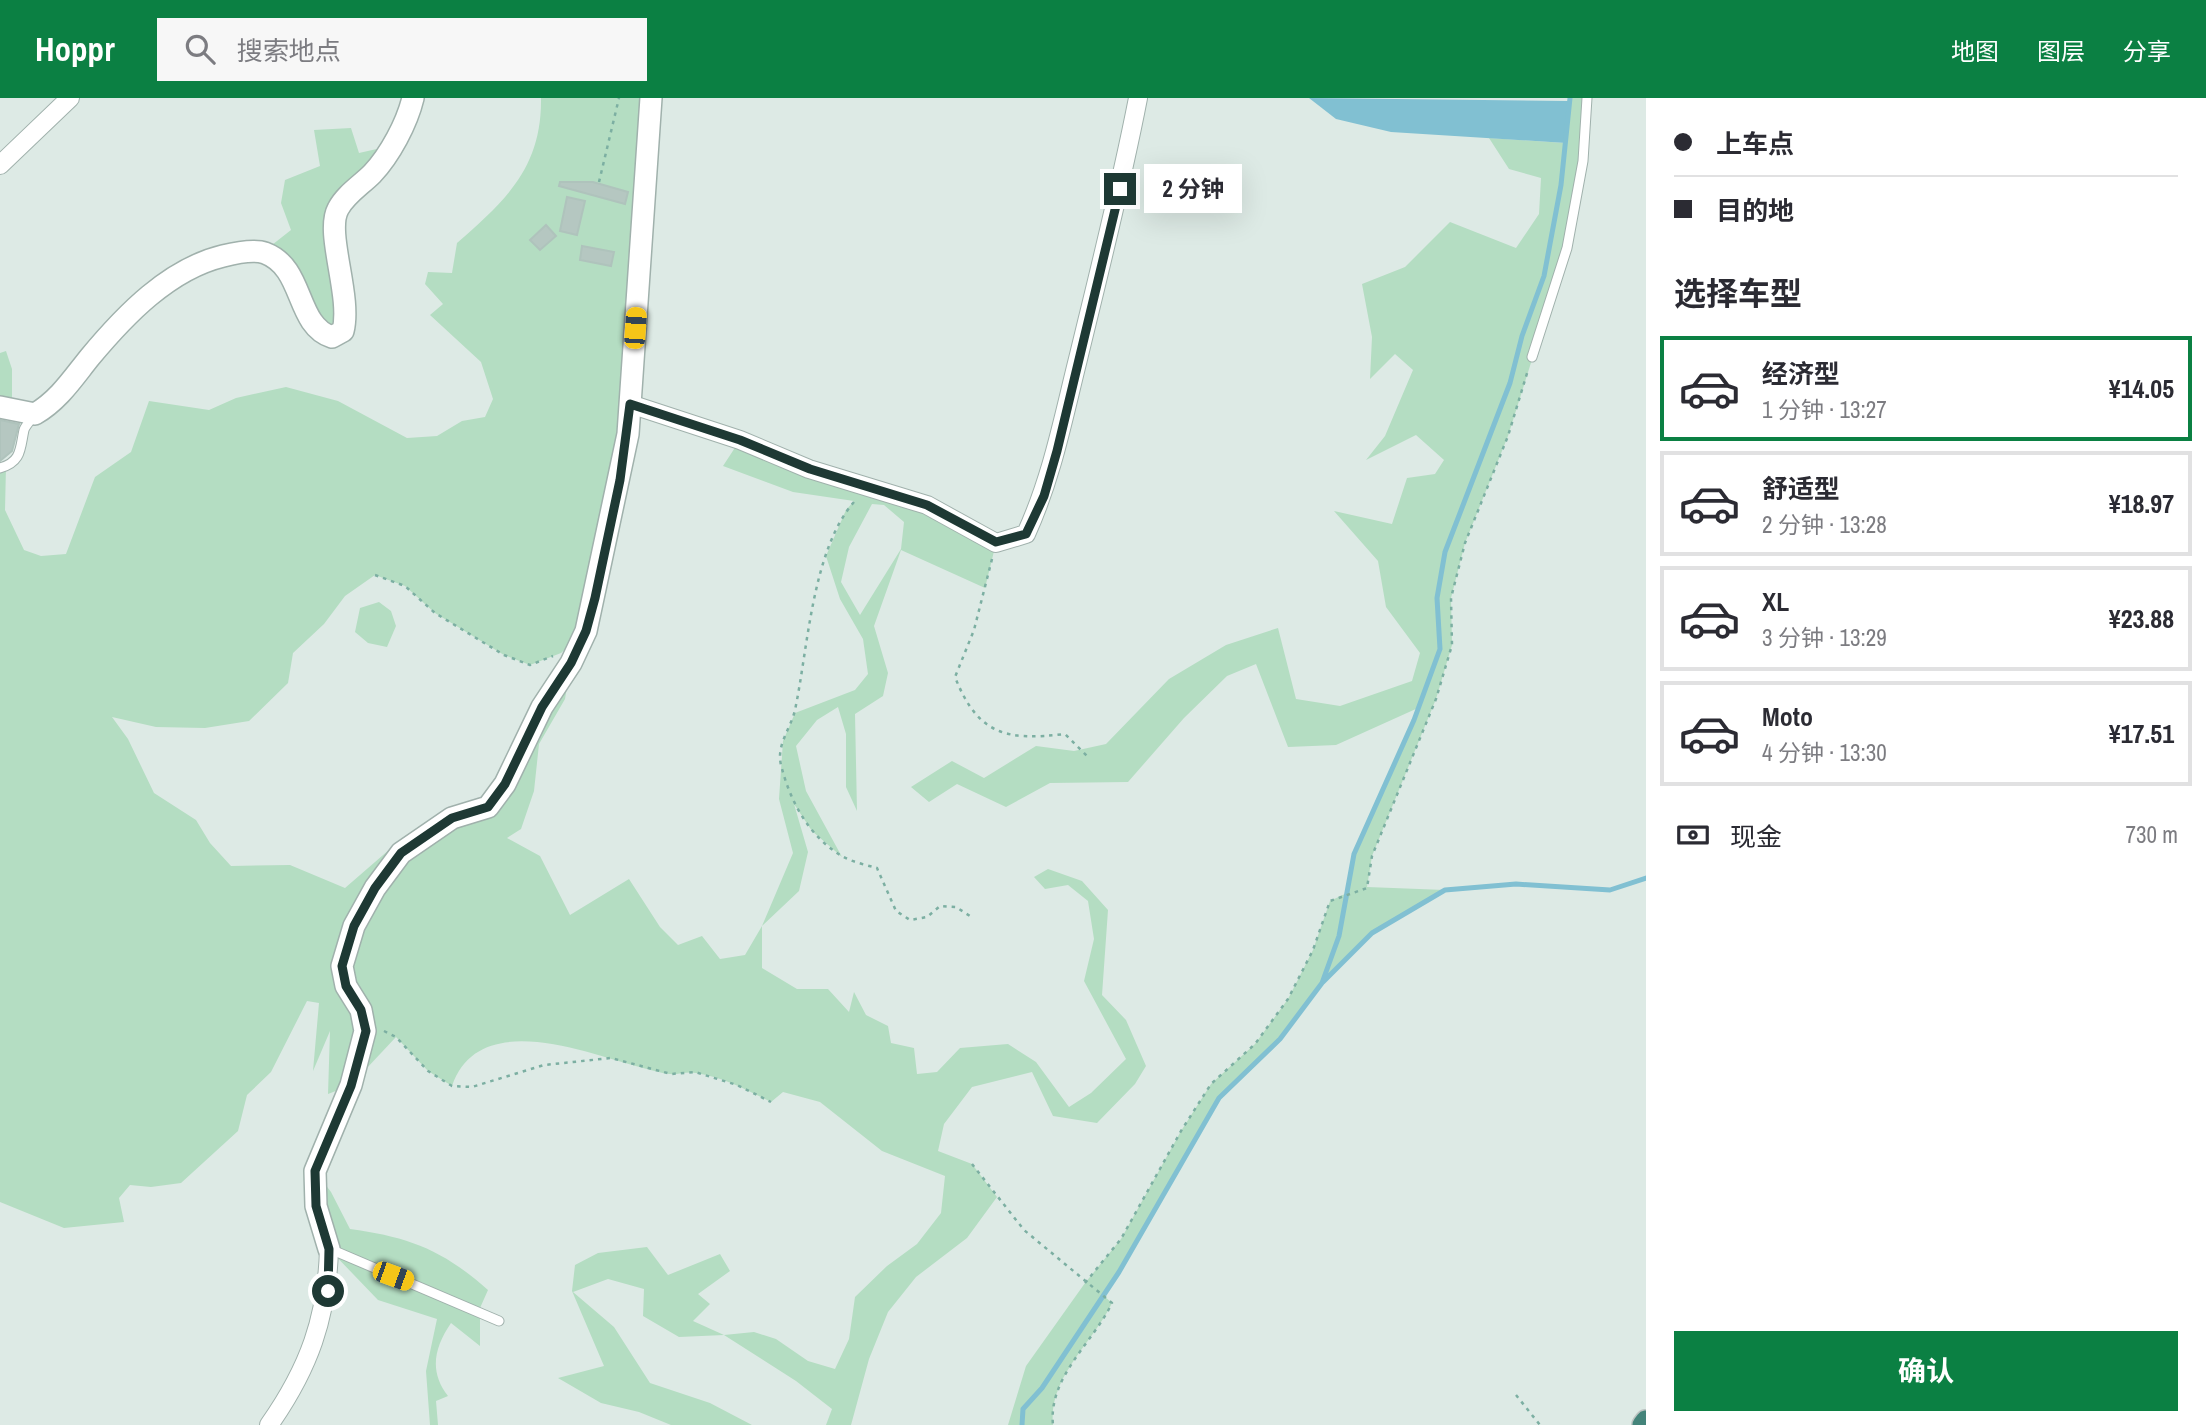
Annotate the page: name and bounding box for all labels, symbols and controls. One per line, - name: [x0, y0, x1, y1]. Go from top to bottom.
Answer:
- search box: [157, 18, 647, 81]
- text: Hoppr: [35, 27, 115, 71]
- icon: search: [181, 30, 219, 68]
- text: 搜索地点: [237, 33, 341, 68]
- text: 地图: [1951, 35, 1999, 67]
- text: 图层: [2037, 35, 2085, 67]
- text: 分享: [2123, 35, 2171, 67]
- text: 上车点: [1716, 126, 1794, 161]
- callout: 2 分钟: [1144, 164, 1242, 214]
- route end: [1104, 173, 1136, 205]
- text: 2 分钟: [1162, 173, 1224, 204]
- text: 目的地: [1716, 193, 1794, 228]
- text: 选择车型: [1674, 272, 1802, 315]
- car: [624, 306, 647, 350]
- text: 经济型: [1762, 356, 1840, 391]
- icon: car: [1678, 357, 1741, 420]
- text: ¥14.05: [2109, 371, 2174, 406]
- text: 1 分钟 · 13:27: [1762, 394, 1887, 425]
- text: 舒适型: [1762, 471, 1840, 506]
- icon: car: [1678, 472, 1741, 535]
- text: ¥18.97: [2109, 486, 2174, 521]
- text: 2 分钟 · 13:28: [1762, 509, 1887, 540]
- text: XL: [1762, 584, 1789, 619]
- icon: car: [1678, 587, 1741, 650]
- text: ¥23.88: [2109, 601, 2174, 636]
- text: 3 分钟 · 13:29: [1762, 622, 1887, 653]
- text: Moto: [1762, 699, 1813, 734]
- icon: car: [1678, 702, 1741, 765]
- text: ¥17.51: [2109, 716, 2174, 751]
- text: 4 分钟 · 13:30: [1762, 737, 1887, 768]
- icon: cash: [1674, 816, 1712, 854]
- text: 现金: [1730, 819, 1782, 854]
- text: 730 m: [2126, 819, 2178, 850]
- car: [370, 1259, 417, 1293]
- route start: [312, 1275, 344, 1307]
- button: 确认: [1674, 1331, 2178, 1411]

